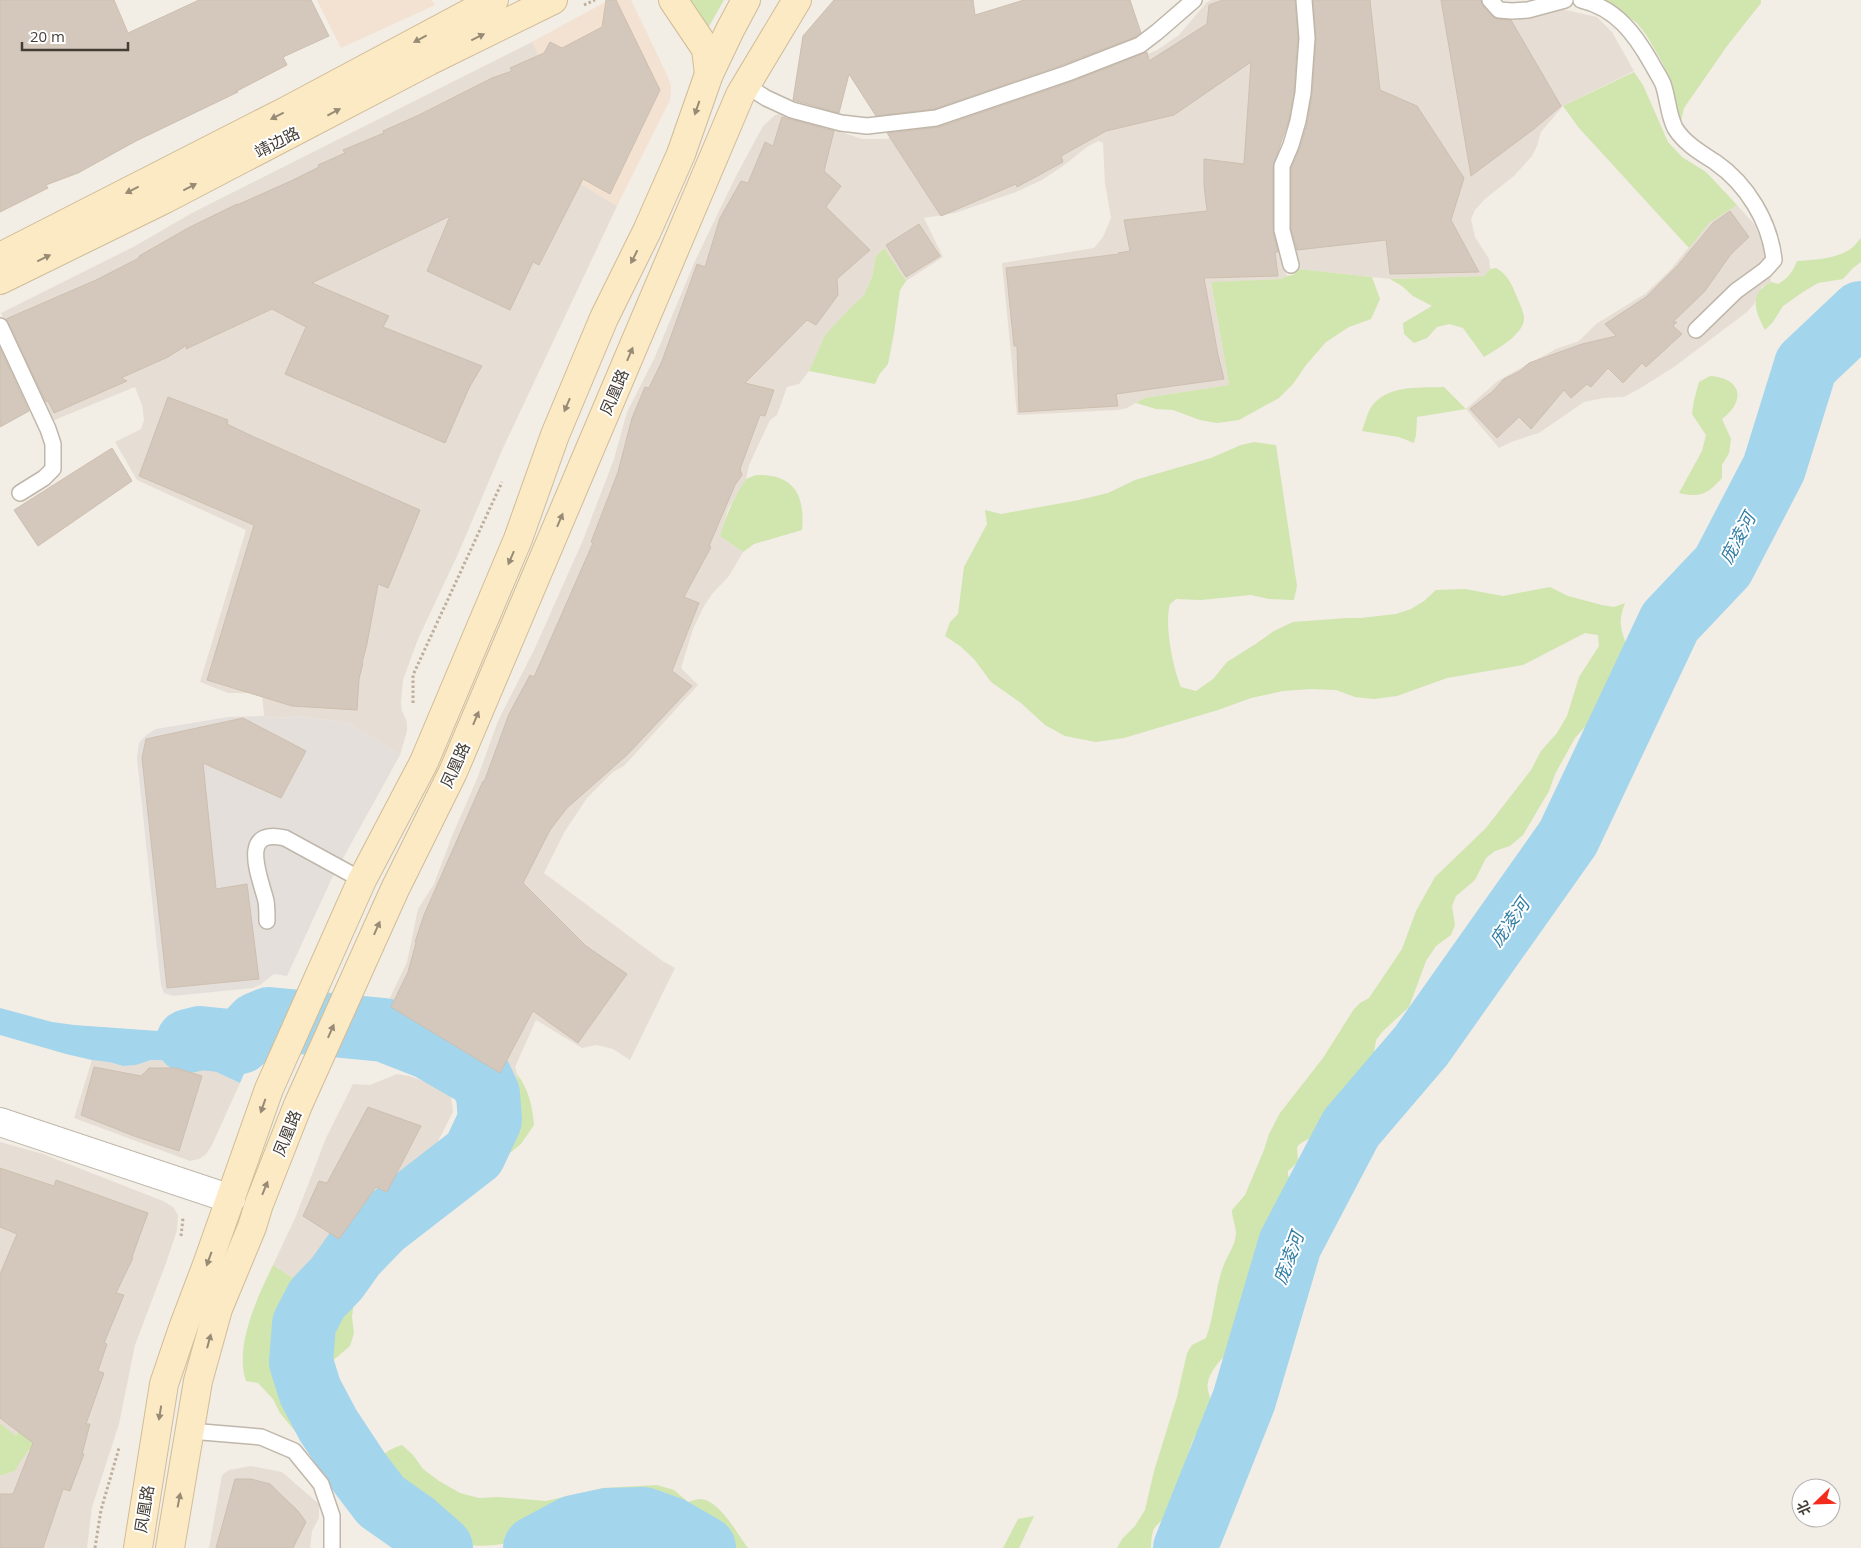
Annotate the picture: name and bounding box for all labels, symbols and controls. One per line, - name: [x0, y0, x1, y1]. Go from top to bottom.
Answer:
- scale bar: [22, 20, 129, 52]
- text: 20 m: [30, 26, 65, 46]
- one-way arrow: [471, 33, 485, 41]
- one-way arrow: [413, 35, 427, 43]
- one-way arrow: [693, 101, 701, 116]
- one-way arrow: [327, 108, 341, 116]
- one-way arrow: [270, 112, 284, 120]
- street label: 靖边路: [251, 121, 303, 163]
- one-way arrow: [183, 183, 197, 191]
- one-way arrow: [125, 186, 139, 194]
- one-way arrow: [630, 250, 638, 265]
- one-way arrow: [37, 254, 51, 262]
- one-way arrow: [627, 347, 635, 361]
- street label: 凤凰路: [594, 366, 634, 418]
- one-way arrow: [563, 398, 571, 413]
- water label: 庞凌河: [1714, 506, 1762, 567]
- one-way arrow: [556, 512, 564, 527]
- one-way arrow: [506, 551, 514, 565]
- one-way arrow: [472, 710, 480, 725]
- street label: 凤凰路: [435, 739, 475, 791]
- water label: 庞凌河: [1484, 891, 1536, 951]
- one-way arrow: [374, 921, 382, 935]
- one-way arrow: [328, 1024, 336, 1038]
- one-way arrow: [259, 1098, 267, 1113]
- street label: 凤凰路: [268, 1107, 306, 1159]
- one-way arrow: [261, 1180, 269, 1195]
- water label: 庞凌河: [1267, 1226, 1310, 1287]
- one-way arrow: [205, 1252, 213, 1267]
- one-way arrow: [205, 1333, 213, 1348]
- one-way arrow: [155, 1405, 163, 1421]
- north arrow: [1791, 1478, 1841, 1528]
- street label: 凤凰路: [129, 1484, 159, 1534]
- one-way arrow: [175, 1492, 183, 1508]
- text: 北: [1792, 1498, 1815, 1518]

